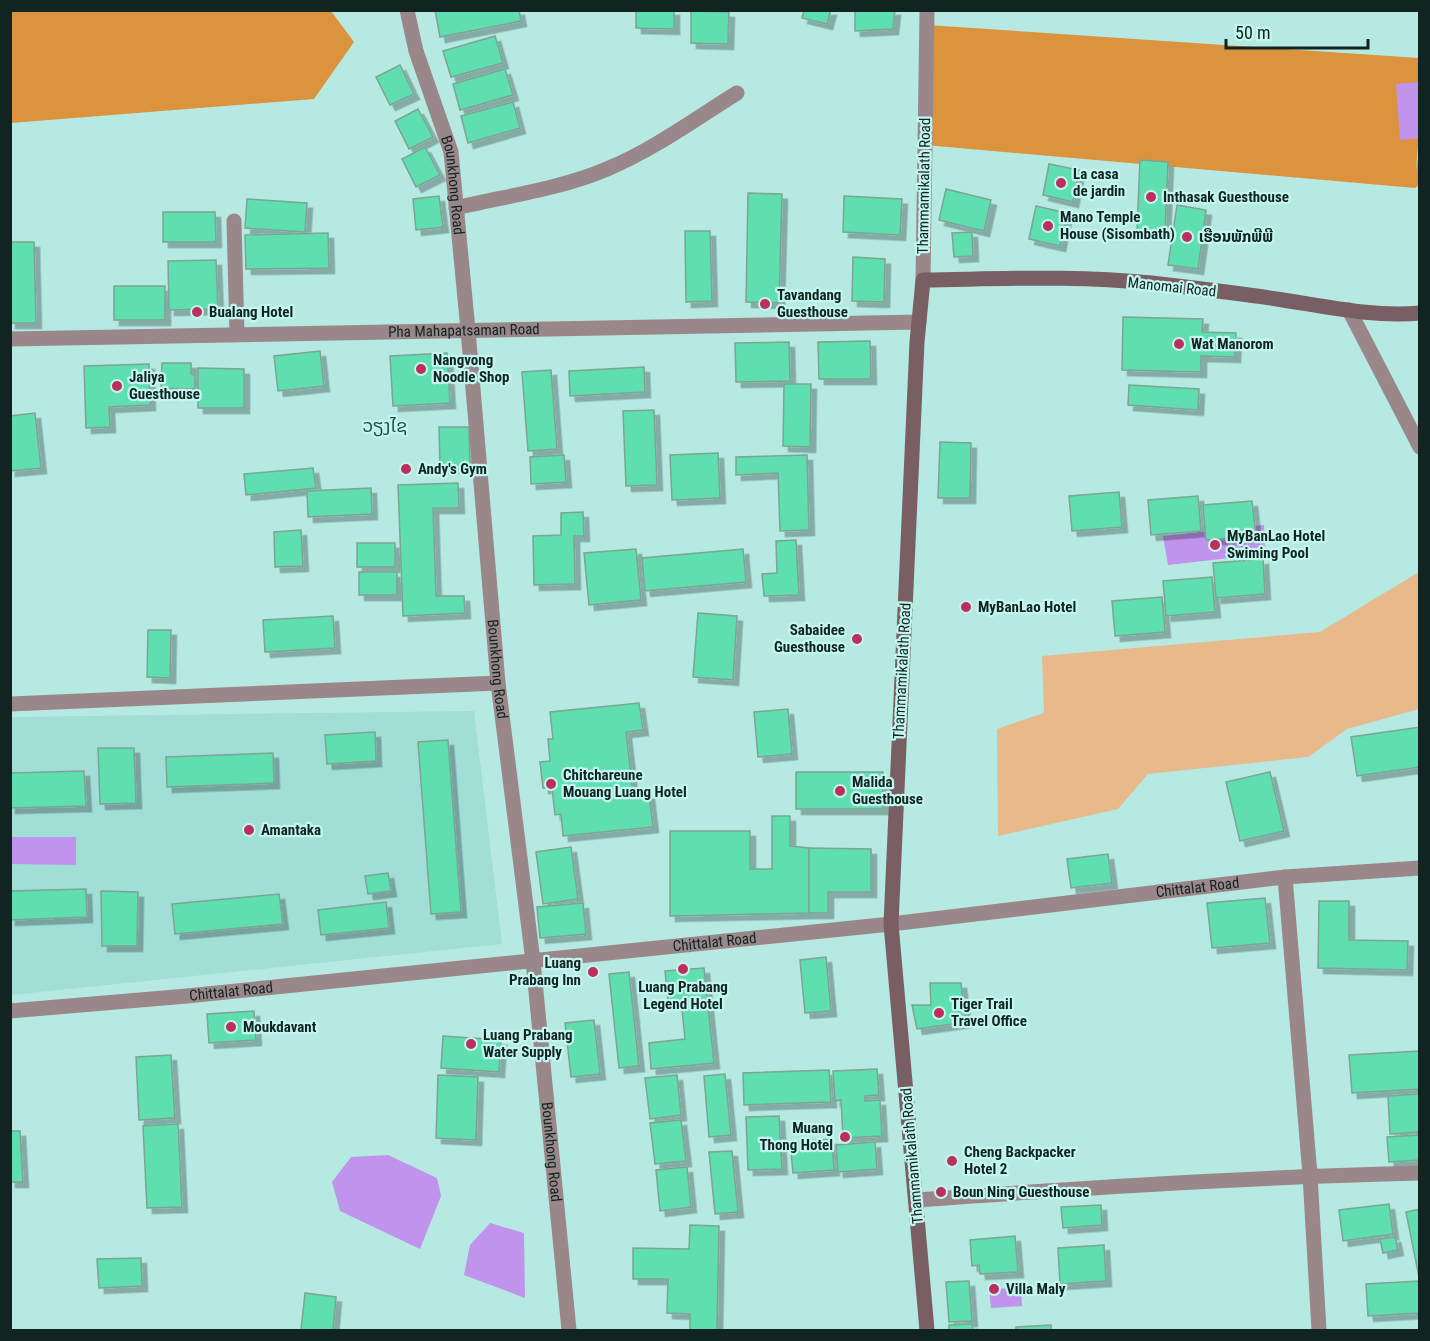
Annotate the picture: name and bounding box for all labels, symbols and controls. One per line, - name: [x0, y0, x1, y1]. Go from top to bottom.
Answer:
- scale bar: [1226, 12, 1368, 50]
- text: 50 m: [1235, 22, 1270, 43]
- street label: Thammamikalath Road: [914, 118, 934, 254]
- street label: Bounkhong Road: [437, 133, 468, 236]
- place label: La casa de jardin: [1073, 165, 1125, 200]
- marker: La casa de jardin: [1054, 176, 1068, 190]
- place label: Inthasak Guesthouse: [1163, 188, 1289, 206]
- marker: Inthasak Guesthouse: [1144, 190, 1158, 204]
- place label: Mano Temple House (Sisombath): [1060, 208, 1175, 243]
- marker: Mano Temple House (Sisombath): [1041, 219, 1055, 233]
- place label: ເຮືອນພັກພີພີ: [1199, 227, 1273, 246]
- marker: ເຮືອນພັກພີພີ: [1180, 230, 1194, 244]
- street label: Manomai Road: [1127, 273, 1217, 301]
- place label: Tavandang Guesthouse: [777, 286, 848, 321]
- marker: Tavandang Guesthouse: [758, 297, 772, 311]
- place label: Bualang Hotel: [209, 303, 293, 321]
- marker: Bualang Hotel: [190, 305, 204, 319]
- street label: Pha Mahapatsaman Road: [388, 320, 540, 341]
- place label: Wat Manorom: [1191, 335, 1274, 353]
- marker: Wat Manorom: [1172, 337, 1186, 351]
- place label: Nangvong Noodle Shop: [433, 351, 509, 386]
- marker: Nangvong Noodle Shop: [414, 362, 428, 376]
- place label: Jaliya Guesthouse: [129, 368, 200, 403]
- marker: Jaliya Guesthouse: [110, 379, 124, 393]
- district label: ວຽງໄຊ: [363, 415, 407, 437]
- place label: Andy's Gym: [418, 460, 487, 478]
- marker: Andy's Gym: [399, 462, 413, 476]
- place label: MyBanLao Hotel Swiming Pool: [1227, 527, 1325, 562]
- marker: MyBanLao Hotel Swiming Pool: [1208, 538, 1222, 552]
- place label: MyBanLao Hotel: [978, 598, 1076, 616]
- marker: MyBanLao Hotel: [959, 600, 973, 614]
- street label: Thammamikalath Road: [889, 602, 915, 740]
- street label: Bounkhong Road: [484, 618, 511, 720]
- place label: Sabaidee Guesthouse: [774, 621, 845, 656]
- marker: Sabaidee Guesthouse: [850, 632, 864, 646]
- place label: Chitchareune Mouang Luang Hotel: [563, 766, 687, 801]
- place label: Malida Guesthouse: [852, 773, 923, 808]
- marker: Chitchareune Mouang Luang Hotel: [544, 777, 558, 791]
- marker: Malida Guesthouse: [833, 784, 847, 798]
- place label: Amantaka: [261, 821, 321, 839]
- marker: Amantaka: [242, 823, 256, 837]
- street label: Chittalat Road: [1155, 874, 1240, 901]
- street label: Chittalat Road: [672, 929, 757, 955]
- place label: Luang Prabang Inn: [509, 954, 581, 989]
- marker: Luang Prabang Legend Hotel: [676, 962, 690, 976]
- marker: Luang Prabang Inn: [586, 965, 600, 979]
- street label: Chittalat Road: [188, 978, 274, 1005]
- place label: Luang Prabang Legend Hotel: [638, 978, 728, 1013]
- place label: Tiger Trail Travel Office: [951, 995, 1027, 1030]
- marker: Tiger Trail Travel Office: [932, 1006, 946, 1020]
- place label: Moukdavant: [243, 1018, 317, 1036]
- marker: Moukdavant: [224, 1020, 238, 1034]
- place label: Luang Prabang Water Supply: [483, 1026, 573, 1061]
- marker: Luang Prabang Water Supply: [464, 1037, 478, 1051]
- street label: Thammamikalath Road: [897, 1087, 927, 1225]
- street label: Bounkhong Road: [538, 1101, 565, 1203]
- place label: Muang Thong Hotel: [759, 1119, 833, 1154]
- marker: Muang Thong Hotel: [838, 1130, 852, 1144]
- place label: Cheng Backpacker Hotel 2: [964, 1143, 1076, 1178]
- marker: Cheng Backpacker Hotel 2: [945, 1154, 959, 1168]
- place label: Boun Ning Guesthouse: [953, 1183, 1089, 1201]
- marker: Boun Ning Guesthouse: [934, 1185, 948, 1199]
- place label: Villa Maly: [1006, 1280, 1066, 1298]
- marker: Villa Maly: [987, 1282, 1001, 1296]

